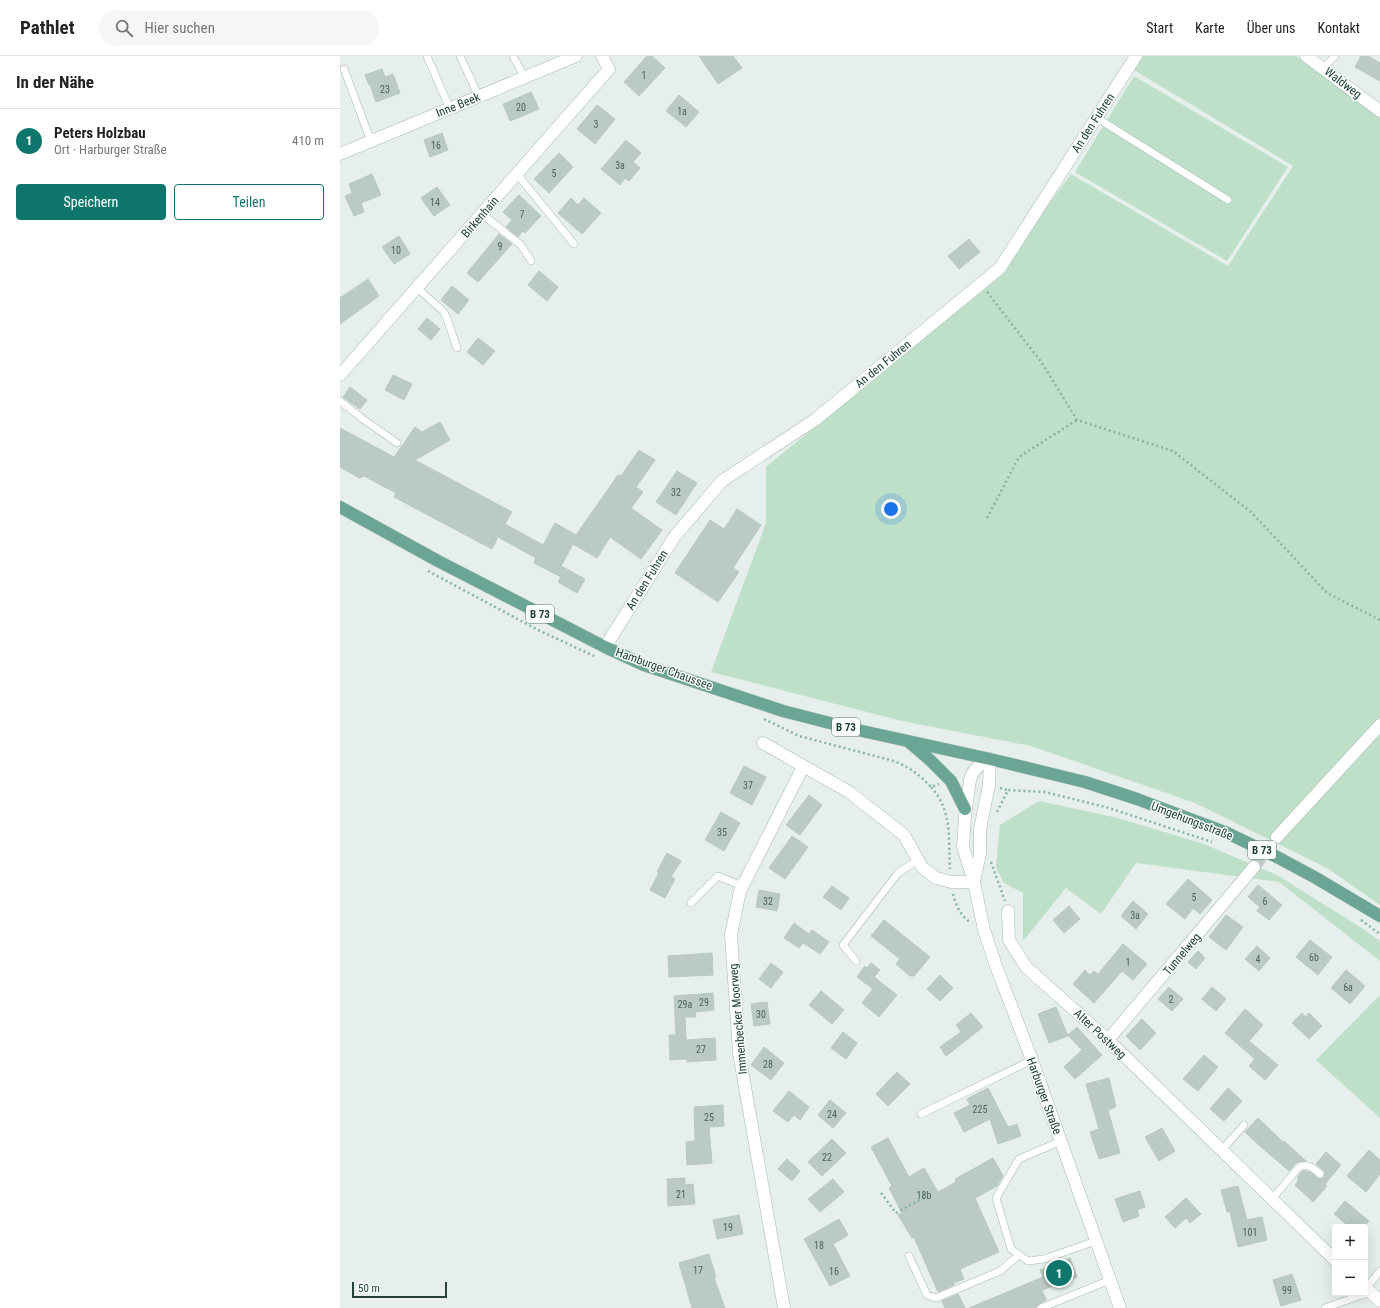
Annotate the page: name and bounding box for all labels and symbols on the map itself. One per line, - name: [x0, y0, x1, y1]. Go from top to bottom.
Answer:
- street label: Waldweg: [1322, 65, 1364, 102]
- house number: 1: [642, 70, 646, 81]
- house number: 23: [380, 84, 390, 95]
- street label: Inne Beek: [434, 90, 483, 120]
- street label: An den Fuhren: [1069, 91, 1117, 155]
- house number: 20: [516, 102, 526, 113]
- house number: 1a: [677, 106, 687, 117]
- house number: 3: [594, 119, 599, 130]
- house number: 16: [431, 140, 441, 151]
- house number: 3a: [615, 160, 625, 171]
- house number: 5: [552, 168, 557, 179]
- street label: Birkenhain: [458, 193, 502, 240]
- house number: 14: [430, 197, 440, 208]
- house number: 7: [520, 209, 525, 220]
- house number: 9: [498, 241, 503, 252]
- house number: 10: [391, 245, 401, 256]
- street label: An den Fuhren: [852, 337, 914, 391]
- house number: 32: [671, 487, 681, 498]
- your location: [881, 499, 901, 519]
- street label: An den Fuhren: [623, 547, 671, 612]
- road number: B 73: [526, 605, 554, 623]
- street label: Hamburger Chaussee: [614, 645, 715, 693]
- road number: B 73: [832, 718, 860, 736]
- house number: 37: [743, 780, 753, 791]
- street label: Umgehungsstraße: [1149, 799, 1235, 843]
- house number: 35: [717, 827, 727, 838]
- road number: B 73: [1248, 841, 1276, 859]
- house number: 5: [1192, 892, 1197, 903]
- house number: 32: [763, 896, 773, 907]
- house number: 6: [1263, 896, 1268, 907]
- house number: 3a: [1130, 910, 1140, 921]
- street label: Tunnelweg: [1160, 930, 1204, 978]
- house number: 6b: [1309, 952, 1319, 963]
- house number: 4: [1256, 954, 1261, 965]
- house number: 1: [1126, 957, 1130, 968]
- street label: Immenbecker Moorweg: [726, 963, 750, 1075]
- house number: 6a: [1343, 982, 1353, 993]
- house number: 2: [1169, 994, 1174, 1005]
- house number: 29: [699, 997, 709, 1008]
- house number: 29a: [678, 999, 693, 1010]
- street label: Alter Postweg: [1071, 1006, 1129, 1062]
- house number: 30: [756, 1009, 766, 1020]
- house number: 27: [696, 1044, 706, 1055]
- street label: Harburger Straße: [1024, 1056, 1065, 1137]
- house number: 28: [763, 1059, 773, 1070]
- house number: 225: [973, 1104, 987, 1115]
- house number: 24: [827, 1109, 837, 1120]
- house number: 25: [704, 1112, 714, 1123]
- house number: 22: [822, 1152, 832, 1163]
- house number: 21: [676, 1189, 686, 1200]
- house number: 18b: [917, 1190, 931, 1201]
- house number: 19: [723, 1222, 733, 1233]
- house number: 101: [1243, 1227, 1257, 1238]
- house number: 18: [814, 1240, 824, 1251]
- pin: 1: [1046, 1258, 1072, 1288]
- house number: 17: [693, 1265, 703, 1276]
- house number: 16: [829, 1266, 839, 1277]
- scale bar: [352, 1280, 447, 1299]
- house number: 99: [1282, 1285, 1292, 1296]

